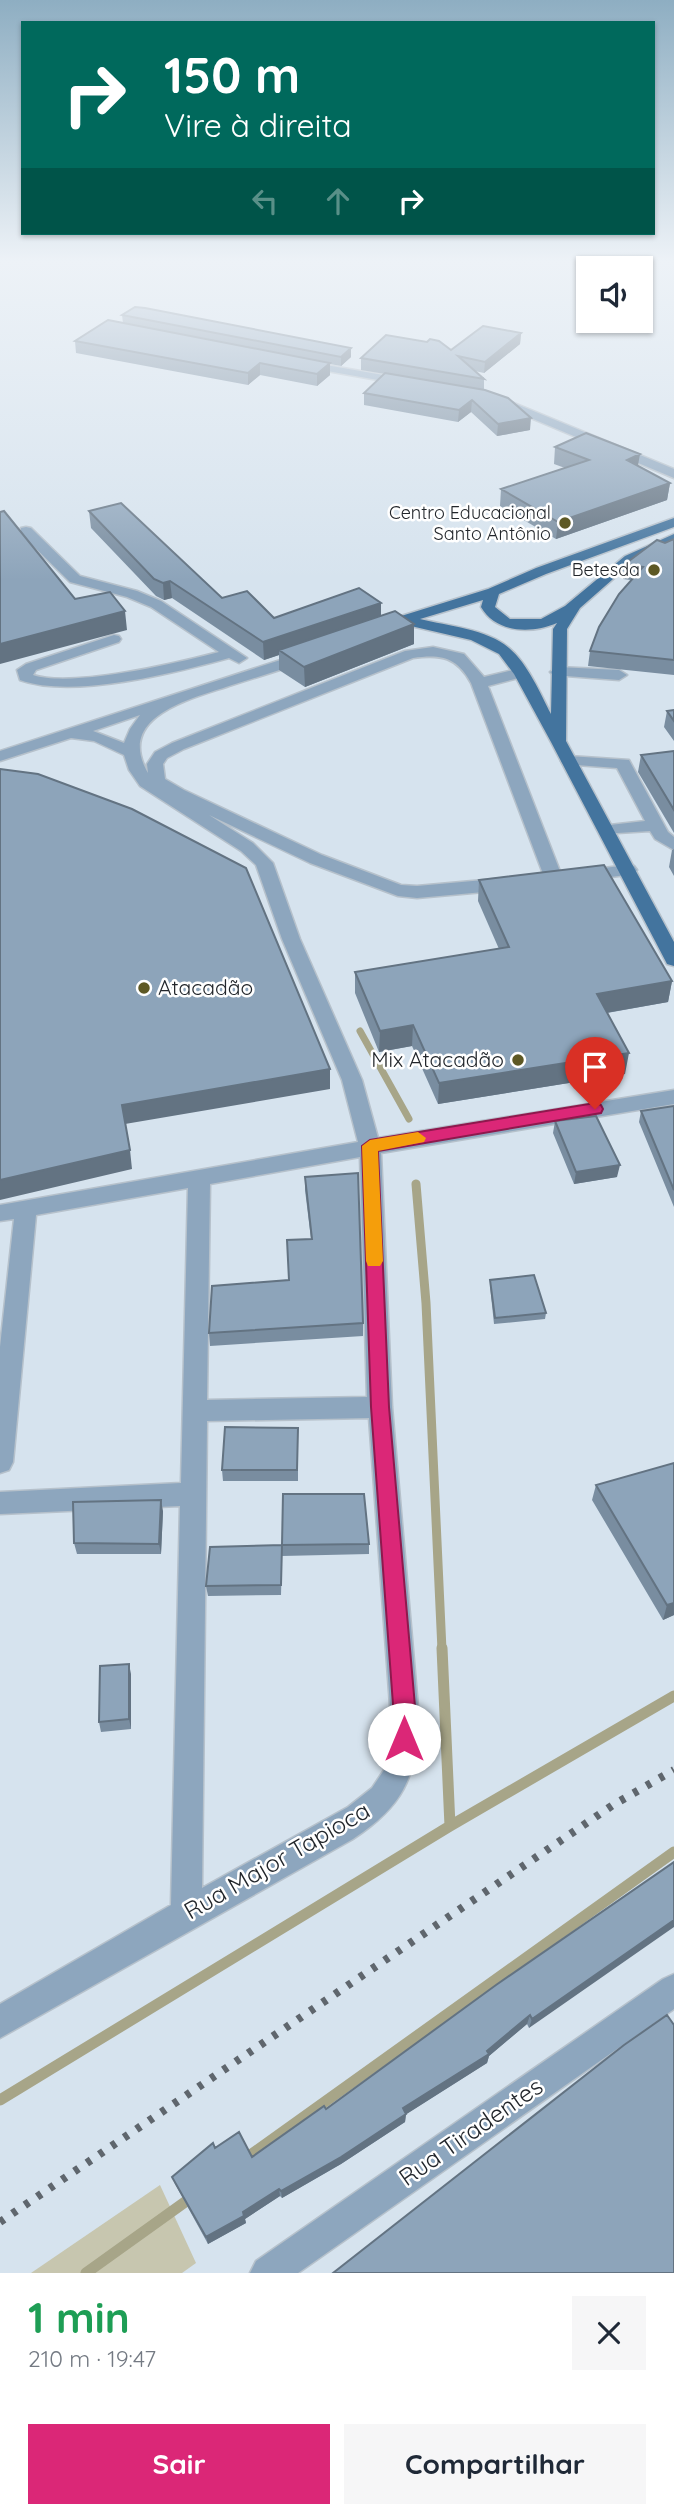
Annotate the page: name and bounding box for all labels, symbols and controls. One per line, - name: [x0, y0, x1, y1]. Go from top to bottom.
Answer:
- text: 150 m: [164, 44, 300, 105]
- icon: right: [49, 49, 140, 140]
- text: Vire à direita: [164, 105, 352, 145]
- icon: left: [246, 182, 284, 220]
- icon: ahead: [319, 182, 357, 220]
- icon: right: [392, 182, 430, 220]
- map controls: [576, 256, 653, 333]
- button: sound: [576, 256, 653, 333]
- place label: Centro Educacional Santo Antônio: [389, 501, 551, 545]
- marker: Centro Educacional Santo Antônio: [557, 515, 573, 531]
- place label: Betesda: [572, 558, 640, 581]
- marker: Betesda: [646, 562, 662, 578]
- place label: Atacadão: [158, 974, 253, 1000]
- marker: Atacadão: [136, 980, 152, 996]
- pin: [565, 1037, 625, 1109]
- place label: Mix Atacadão: [371, 1046, 504, 1072]
- icon: arrive: [576, 1048, 614, 1086]
- marker: Mix Atacadão: [510, 1052, 526, 1068]
- position arrow: [367, 1702, 441, 1776]
- street label: Rua Major Tapioca: [178, 1795, 375, 1926]
- street label: Rua Tiradentes: [393, 2071, 548, 2192]
- text: 1 min: [28, 2291, 130, 2344]
- button: close: [572, 2296, 646, 2370]
- text: 210 m · 19:47: [28, 2344, 156, 2373]
- button: Sair: [28, 2424, 330, 2504]
- button: Compartilhar: [344, 2424, 646, 2504]

